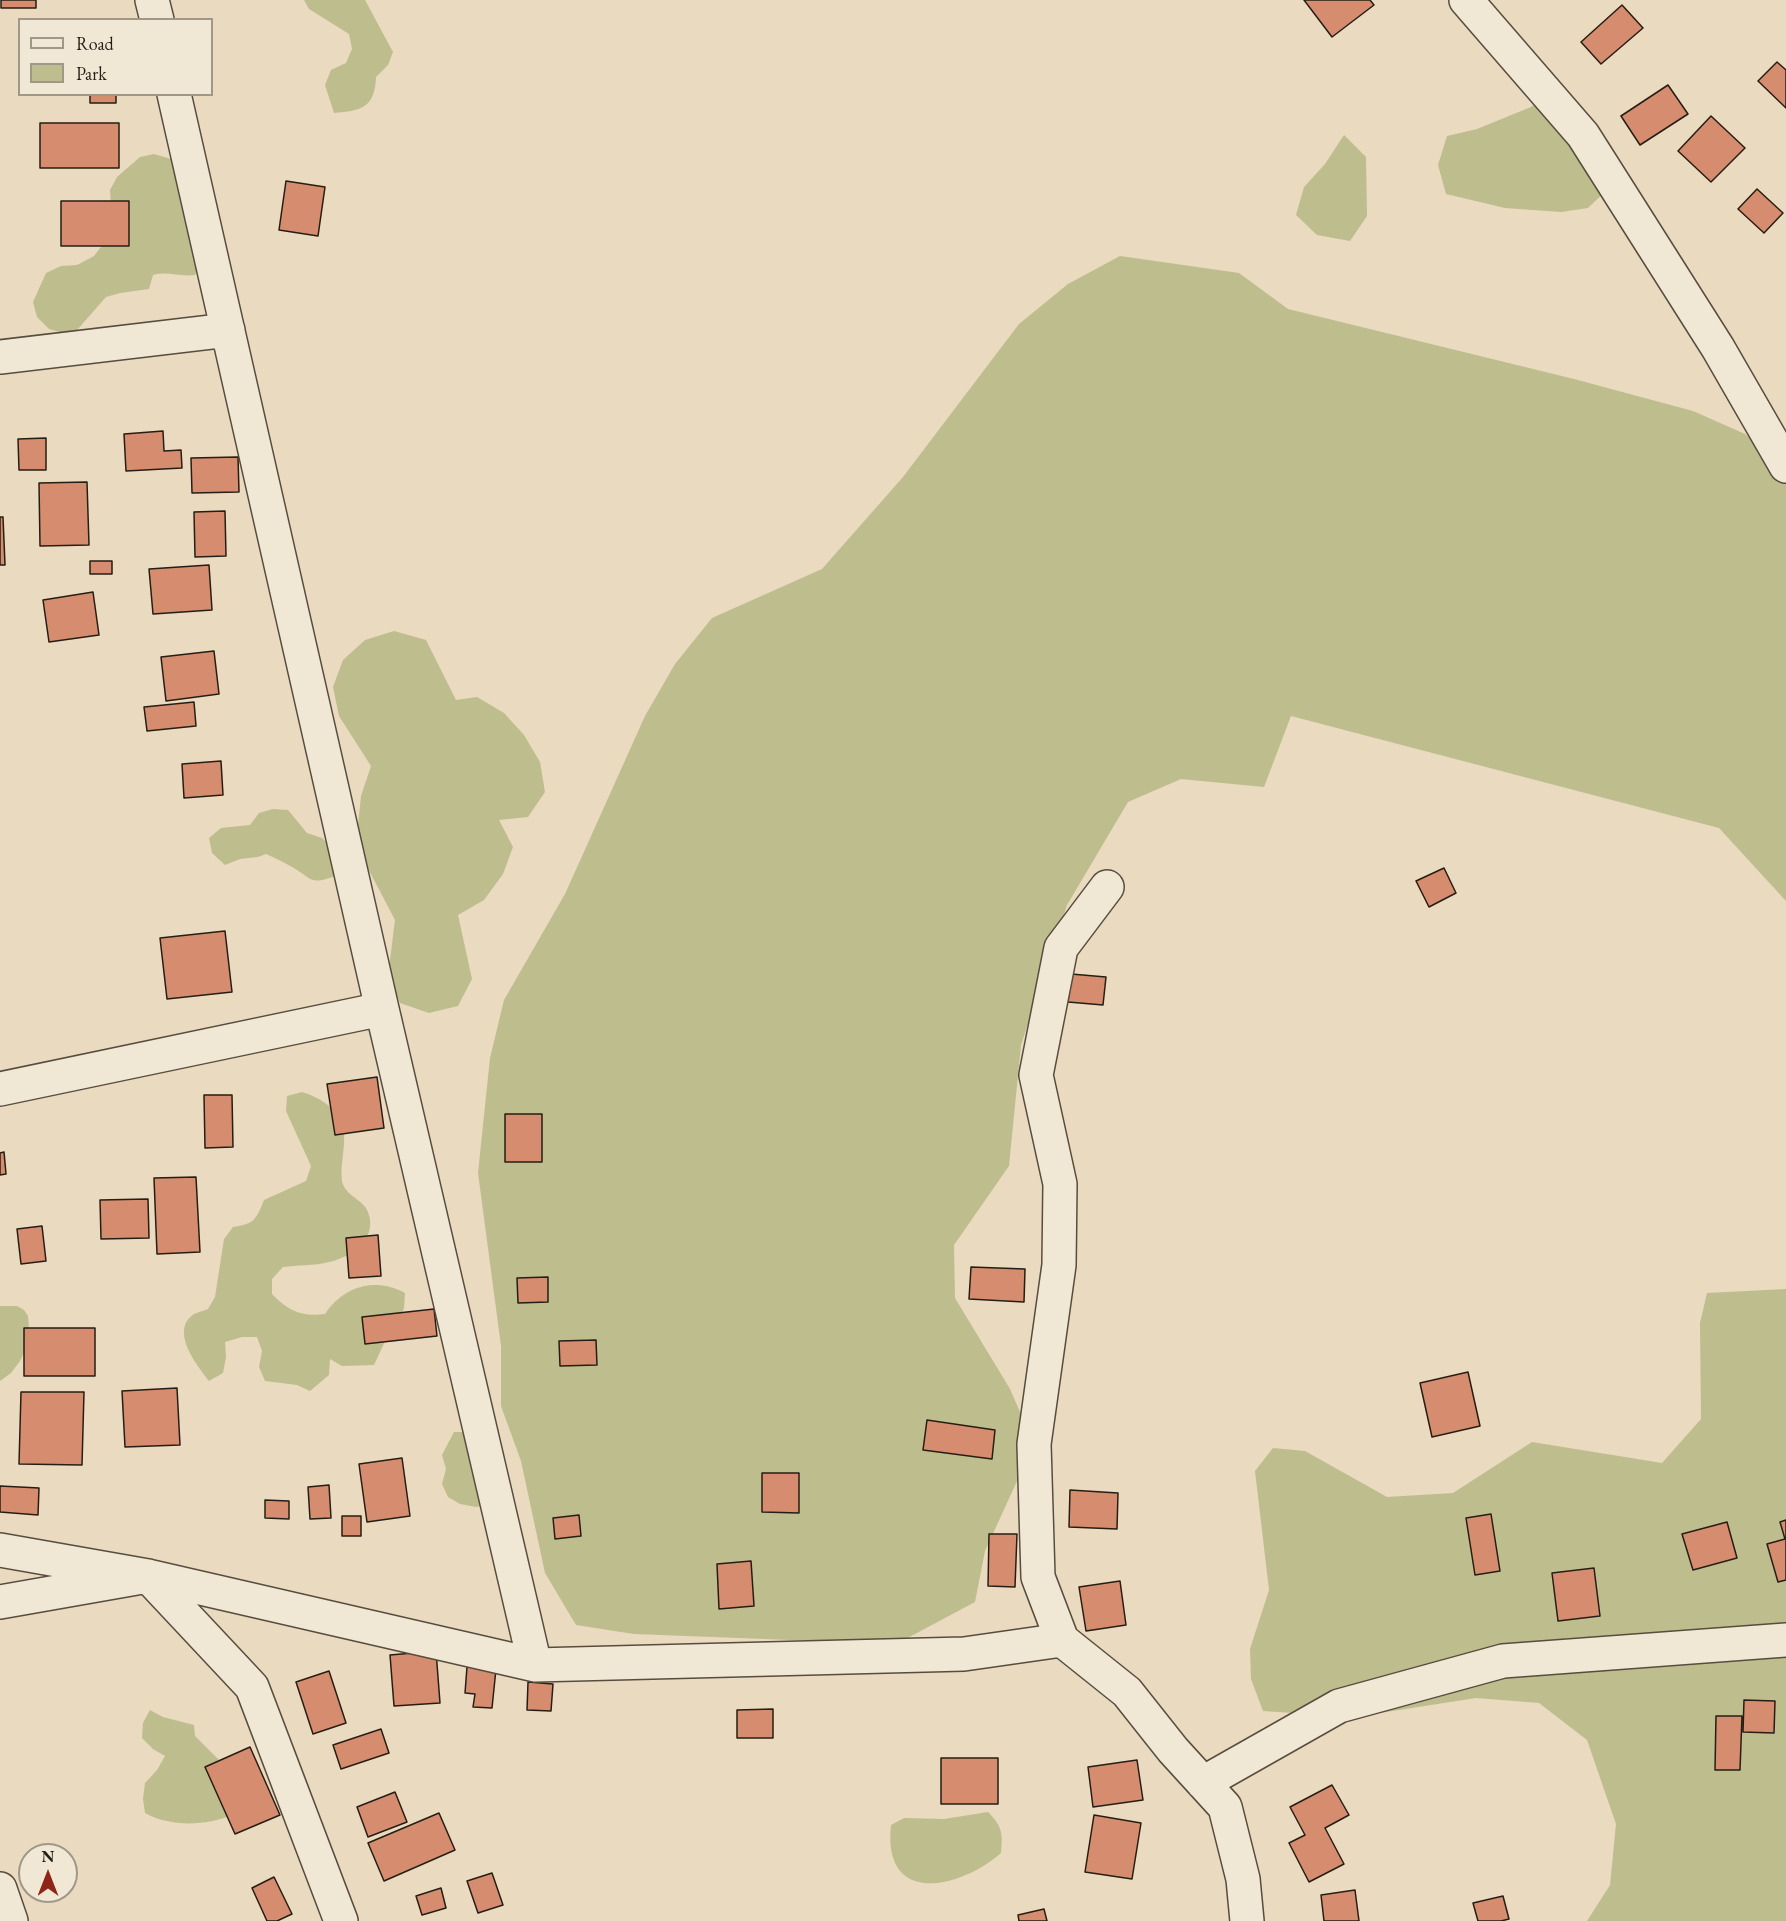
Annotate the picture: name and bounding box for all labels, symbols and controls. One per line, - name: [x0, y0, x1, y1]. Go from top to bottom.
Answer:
- legend: [18, 18, 213, 96]
- text: Road: [76, 32, 114, 55]
- text: Park: [76, 62, 107, 85]
- north arrow: [18, 1843, 78, 1903]
- text: N: [42, 1846, 54, 1867]

